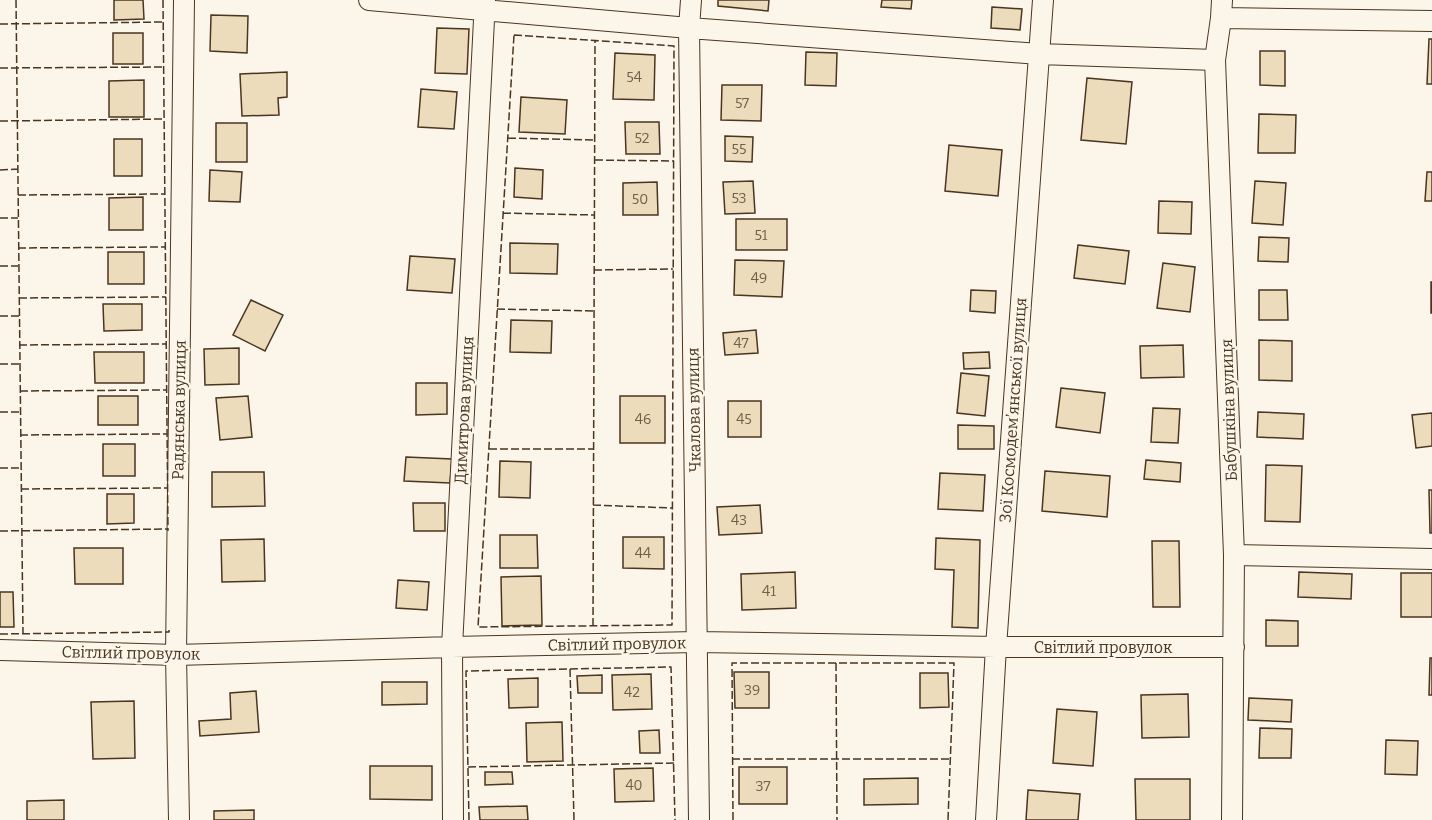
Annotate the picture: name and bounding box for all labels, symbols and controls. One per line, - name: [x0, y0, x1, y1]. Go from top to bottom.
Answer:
- house number: 54: [626, 69, 642, 86]
- house number: 57: [735, 95, 749, 112]
- house number: 52: [635, 130, 649, 147]
- house number: 55: [732, 141, 746, 158]
- house number: 53: [731, 190, 747, 207]
- house number: 50: [632, 191, 648, 208]
- house number: 51: [755, 227, 768, 244]
- house number: 49: [751, 270, 767, 287]
- street label: Зої Космодем’янської вулиця: [996, 297, 1030, 523]
- street label: Димитрова вулиця: [451, 335, 477, 484]
- house number: 47: [733, 335, 749, 352]
- street label: Бабушкіна вулиця: [1217, 338, 1241, 482]
- street label: Радянська вулиця: [168, 340, 190, 480]
- street label: Чкалова вулиця: [683, 347, 705, 473]
- house number: 46: [635, 411, 651, 428]
- house number: 45: [736, 411, 752, 428]
- house number: 43: [731, 512, 747, 529]
- house number: 44: [635, 545, 651, 562]
- house number: 41: [762, 583, 776, 600]
- street label: Світлий провулок: [547, 633, 687, 655]
- street label: Світлий провулок: [1034, 638, 1173, 657]
- street label: Світлий провулок: [61, 642, 201, 664]
- house number: 39: [744, 682, 760, 699]
- house number: 42: [624, 684, 640, 701]
- house number: 40: [625, 777, 643, 794]
- house number: 37: [755, 778, 771, 795]

